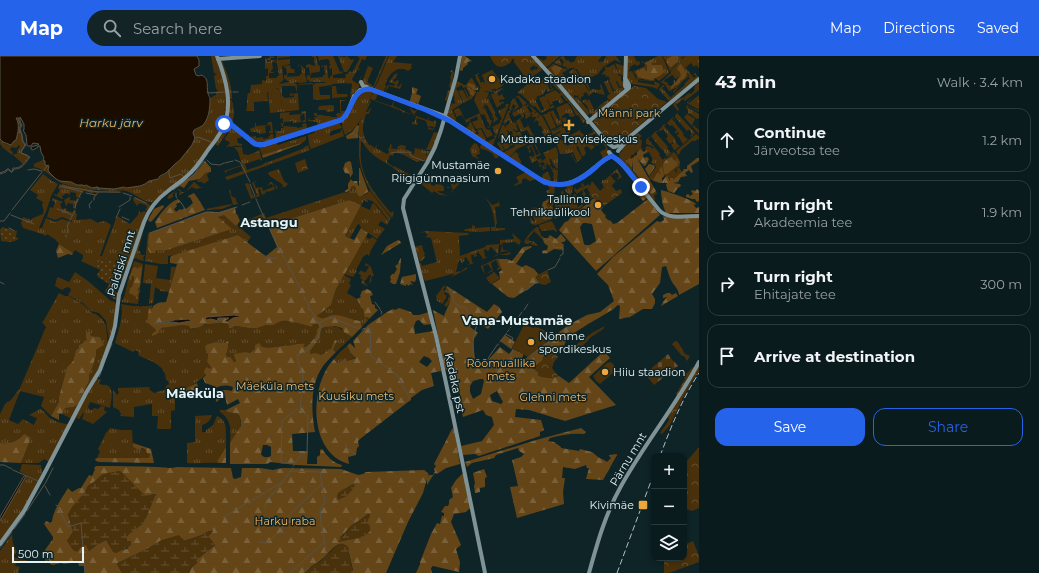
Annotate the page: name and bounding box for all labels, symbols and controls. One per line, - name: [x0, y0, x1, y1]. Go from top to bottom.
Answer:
- search box: [87, 10, 367, 46]
- text: Map: [20, 17, 63, 40]
- icon: search: [101, 17, 123, 39]
- text: Search here: [133, 19, 222, 38]
- text: Map: [830, 19, 861, 37]
- text: Directions: [883, 19, 955, 37]
- text: Saved: [977, 19, 1019, 37]
- place label: Kadaka staadion: [500, 72, 591, 86]
- text: 43 min: [715, 72, 776, 92]
- marker: Kadaka staadion: [487, 74, 497, 84]
- text: Walk · 3.4 km: [937, 74, 1023, 90]
- park label: Männi park: [598, 106, 661, 120]
- water label: Harku järv: [79, 115, 144, 130]
- route start: [215, 115, 233, 133]
- marker: Mustamäe Tervisekeskus: [563, 119, 575, 131]
- text: Continue: [754, 123, 826, 142]
- icon: ahead: [716, 129, 738, 151]
- place label: Mustamäe Tervisekeskus: [500, 132, 638, 146]
- text: 1.2 km: [982, 132, 1022, 148]
- text: Järveotsa tee: [754, 142, 840, 158]
- place label: Mustamäe Riigigümnaasium: [391, 158, 490, 185]
- marker: Mustamäe Riigigümnaasium: [493, 166, 503, 176]
- route end: [632, 178, 650, 196]
- place label: Tallinna Tehnikaülikool: [510, 192, 590, 219]
- text: Turn right: [754, 195, 833, 214]
- marker: Tallinna Tehnikaülikool: [593, 200, 603, 210]
- icon: right: [716, 201, 738, 223]
- text: 1.9 km: [982, 204, 1022, 220]
- district label: Astangu: [239, 214, 298, 230]
- text: Akadeemia tee: [754, 214, 852, 230]
- street label: Paldiski mnt: [104, 228, 138, 298]
- text: Turn right: [754, 267, 833, 286]
- icon: right: [716, 273, 738, 295]
- text: 300 m: [980, 276, 1022, 292]
- text: Ehitajate tee: [754, 286, 836, 302]
- district label: Vana-Mustamäe: [461, 312, 572, 328]
- place label: Nõmme spordikeskus: [539, 329, 612, 356]
- marker: Nõmme spordikeskus: [526, 337, 536, 347]
- icon: arrive: [716, 345, 738, 367]
- text: Arrive at destination: [754, 347, 915, 366]
- street label: Kadaka pst: [442, 352, 468, 415]
- park label: Rõõmuallika mets: [466, 356, 536, 383]
- place label: Hiiu staadion: [613, 365, 685, 379]
- marker: Hiiu staadion: [600, 367, 610, 377]
- park label: Mäeküla mets: [236, 379, 315, 393]
- district label: Mäeküla: [166, 385, 224, 401]
- park label: Kuusiku mets: [318, 389, 394, 403]
- park label: Glehni mets: [520, 390, 587, 404]
- button: Save: [715, 408, 865, 446]
- button: Share: [873, 408, 1023, 446]
- street label: Pärnu mnt: [607, 429, 650, 488]
- map controls: [651, 453, 687, 561]
- button: +: [651, 453, 687, 489]
- button: −: [651, 489, 687, 525]
- place label: Kivimäe: [589, 498, 634, 512]
- marker: Kivimäe: [637, 499, 649, 511]
- park label: Harku raba: [255, 514, 315, 528]
- button: layers: [651, 525, 687, 561]
- scale bar: [12, 545, 84, 564]
- text: 500 m: [18, 547, 53, 561]

